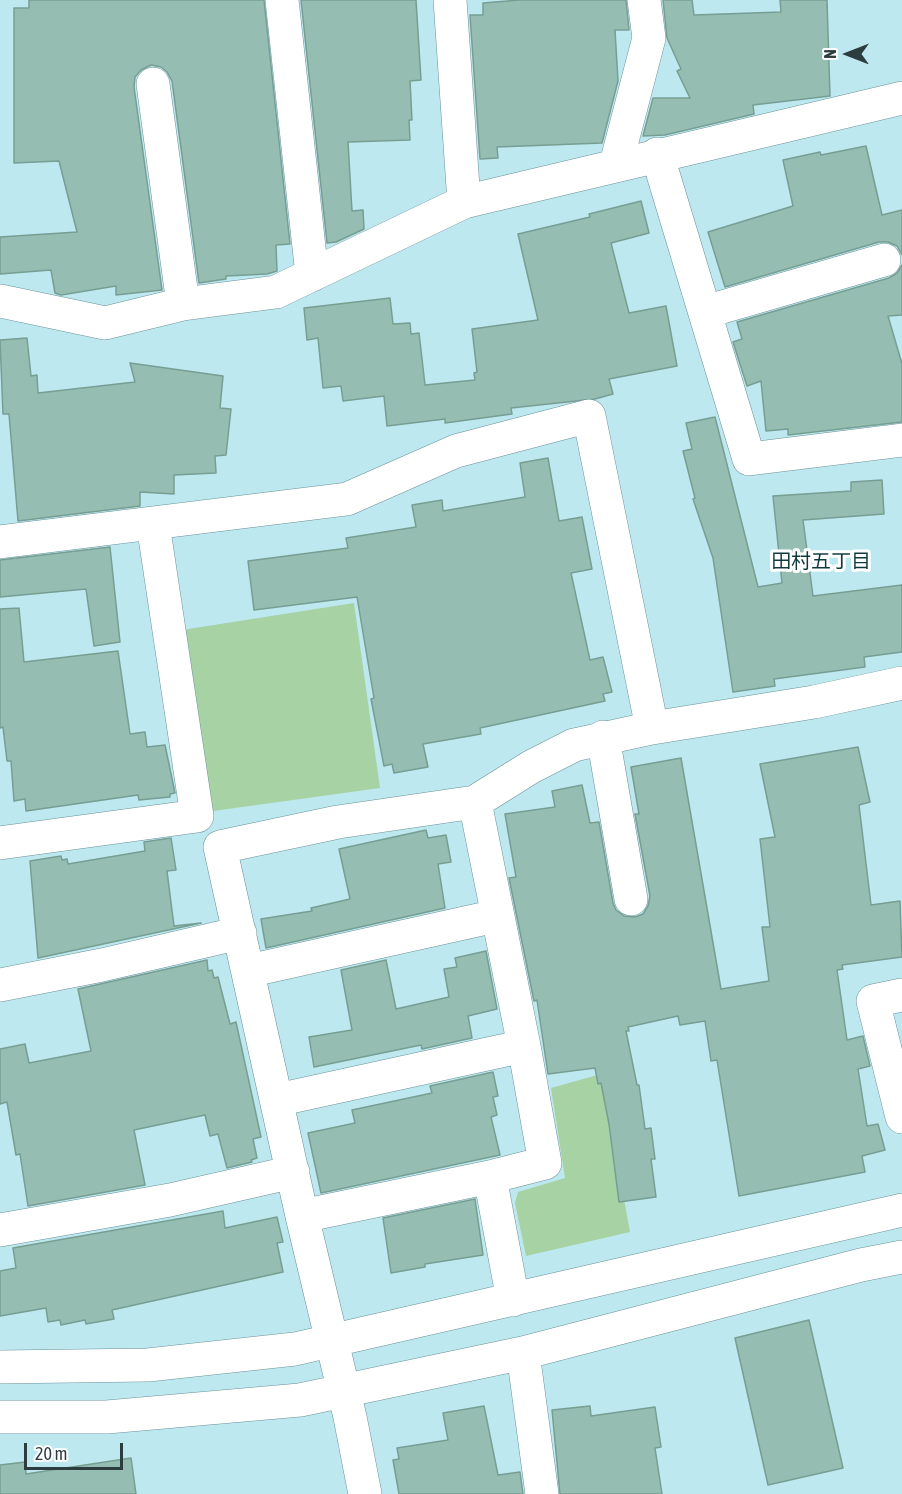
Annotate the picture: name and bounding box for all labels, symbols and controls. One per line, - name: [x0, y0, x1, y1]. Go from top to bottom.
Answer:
- north arrow: [818, 24, 878, 84]
- text: N: [821, 49, 839, 59]
- district label: 田村五丁目: [771, 550, 871, 574]
- scale bar: [27, 1431, 126, 1469]
- text: 20 m: [35, 1443, 67, 1464]

